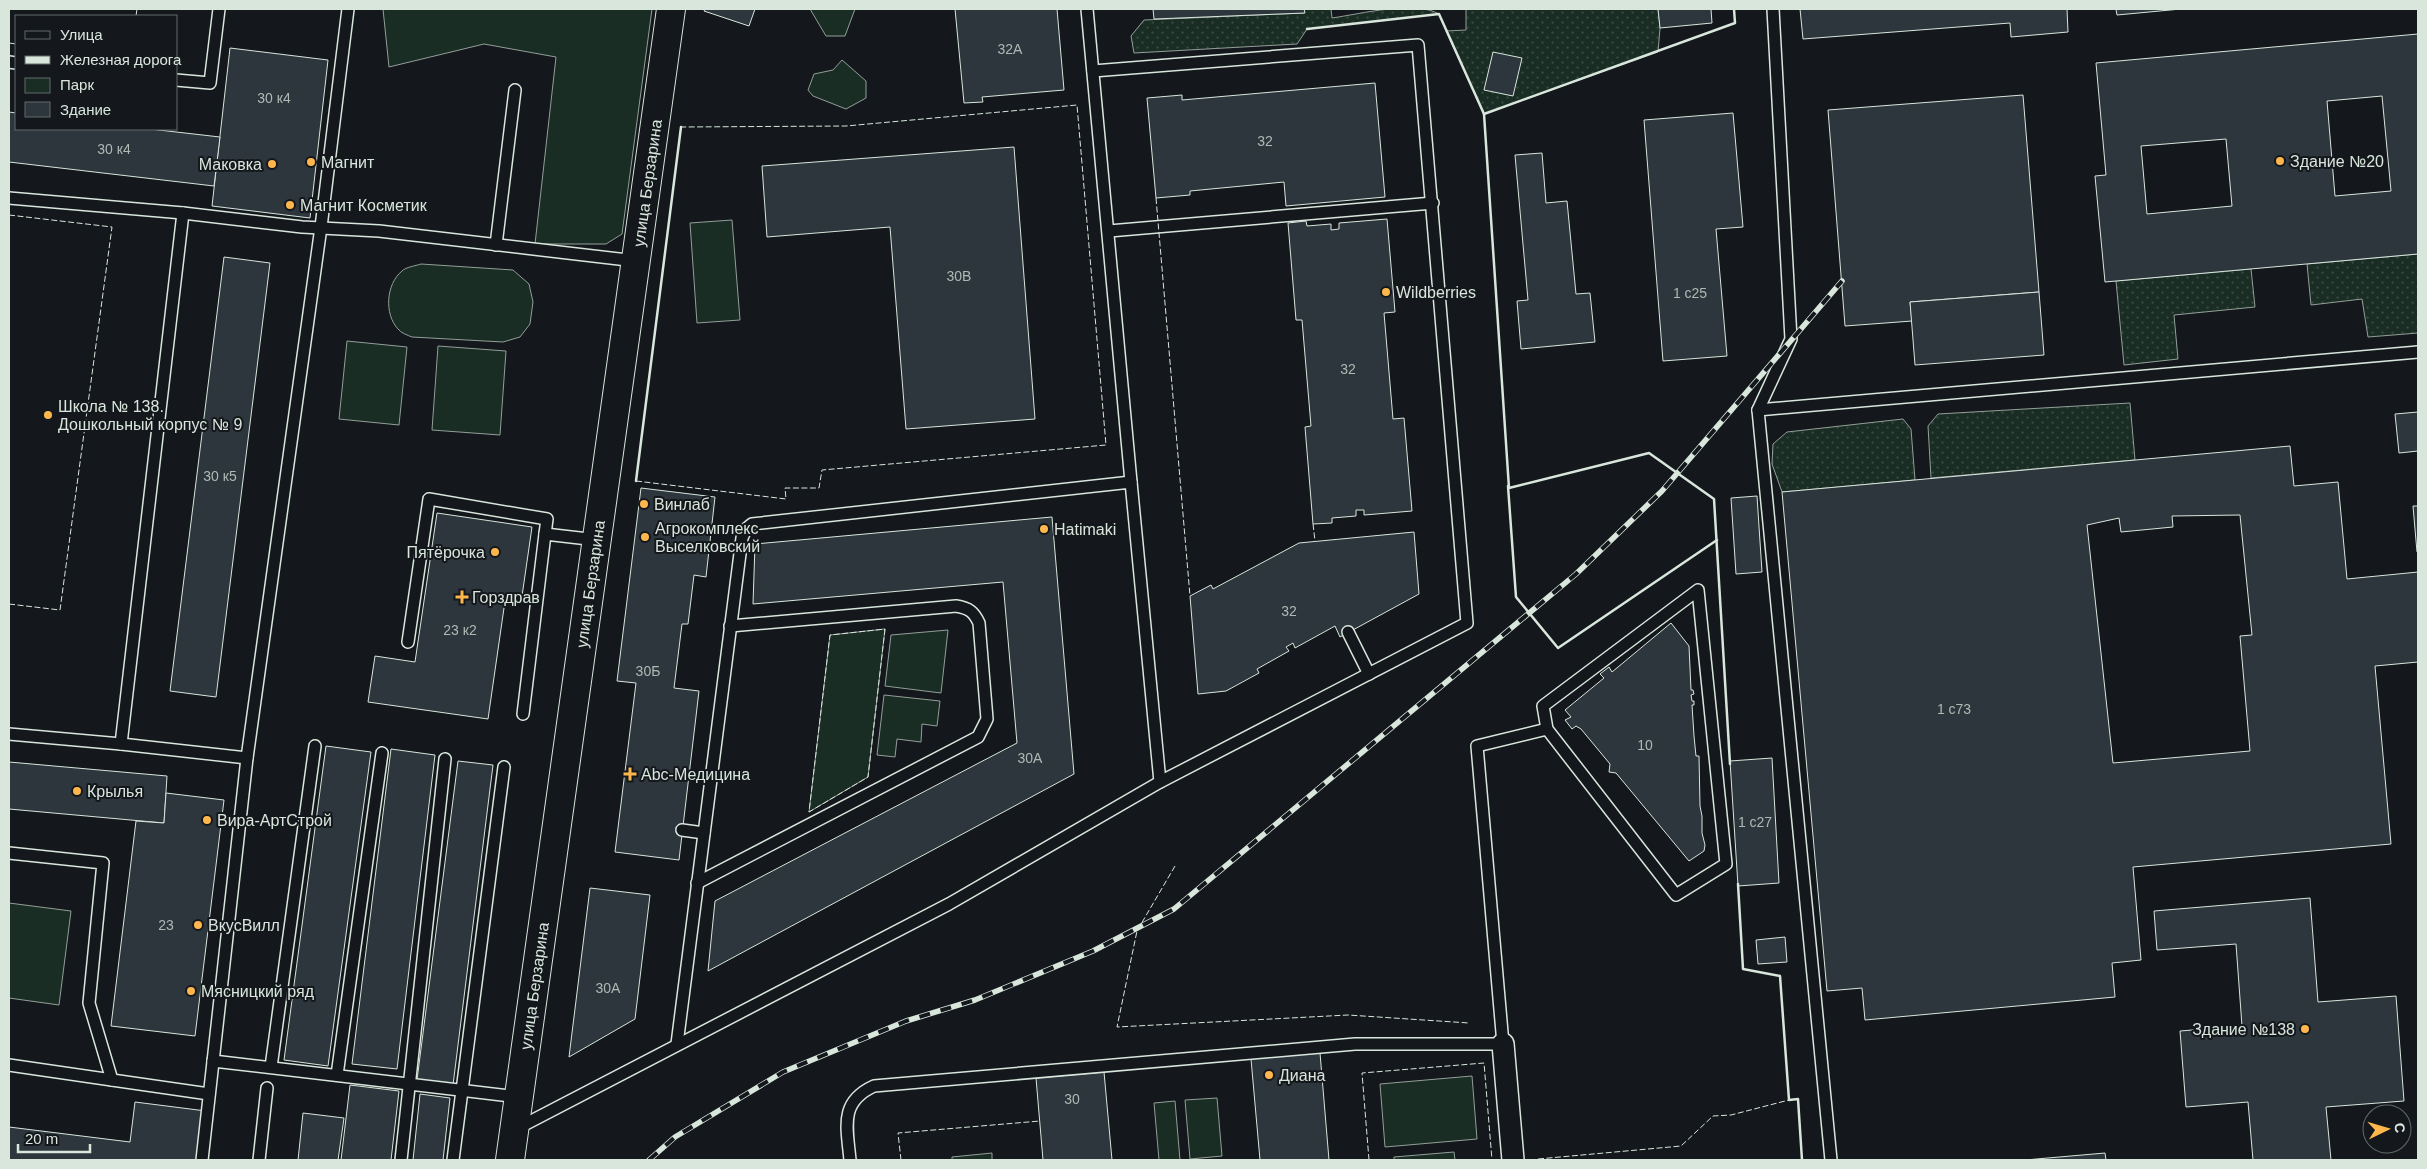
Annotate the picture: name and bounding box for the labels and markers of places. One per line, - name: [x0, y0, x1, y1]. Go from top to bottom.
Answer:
- place label: Здание №20: [2290, 153, 2384, 170]
- place label: Магнит: [321, 154, 375, 171]
- marker: Здание №20: [2274, 155, 2286, 167]
- place label: Маковка: [199, 156, 262, 173]
- marker: Магнит: [305, 156, 317, 168]
- marker: Маковка: [266, 158, 278, 170]
- place label: Магнит Косметик: [300, 197, 428, 214]
- marker: Магнит Косметик: [284, 199, 296, 211]
- place label: Wildberries: [1396, 284, 1476, 301]
- marker: Wildberries: [1380, 286, 1392, 298]
- place label: Школа № 138. Дошкольный корпус № 9: [58, 398, 242, 433]
- marker: Школа № 138. Дошкольный корпус № 9: [42, 409, 54, 421]
- place label: Винлаб: [654, 496, 710, 513]
- marker: Винлаб: [638, 498, 650, 510]
- place label: Агрокомплекс Выселковский: [655, 520, 760, 555]
- place label: Hatimaki: [1054, 521, 1116, 538]
- marker: Hatimaki: [1038, 523, 1050, 535]
- marker: Агрокомплекс Выселковский: [639, 531, 651, 543]
- place label: Пятёрочка: [407, 544, 485, 561]
- marker: Пятёрочка: [489, 546, 501, 558]
- place label: Горздрав: [472, 589, 540, 606]
- marker: Горздрав: [456, 591, 468, 603]
- place label: Abc-Медицина: [641, 766, 750, 783]
- marker: Abc-Медицина: [623, 767, 637, 781]
- place label: Крылья: [87, 783, 143, 800]
- marker: Крылья: [71, 785, 83, 797]
- place label: Вира-АртСтрой: [217, 812, 332, 829]
- marker: Вира-АртСтрой: [201, 814, 213, 826]
- place label: ВкусВилл: [208, 917, 280, 934]
- marker: ВкусВилл: [192, 919, 204, 931]
- place label: Мясницкий ряд: [201, 983, 315, 1000]
- marker: Мясницкий ряд: [185, 985, 197, 997]
- place label: Здание №138: [2192, 1021, 2295, 1038]
- marker: Здание №138: [2299, 1023, 2311, 1035]
- place label: Диана: [1279, 1067, 1326, 1084]
- marker: Диана: [1263, 1069, 1275, 1081]

